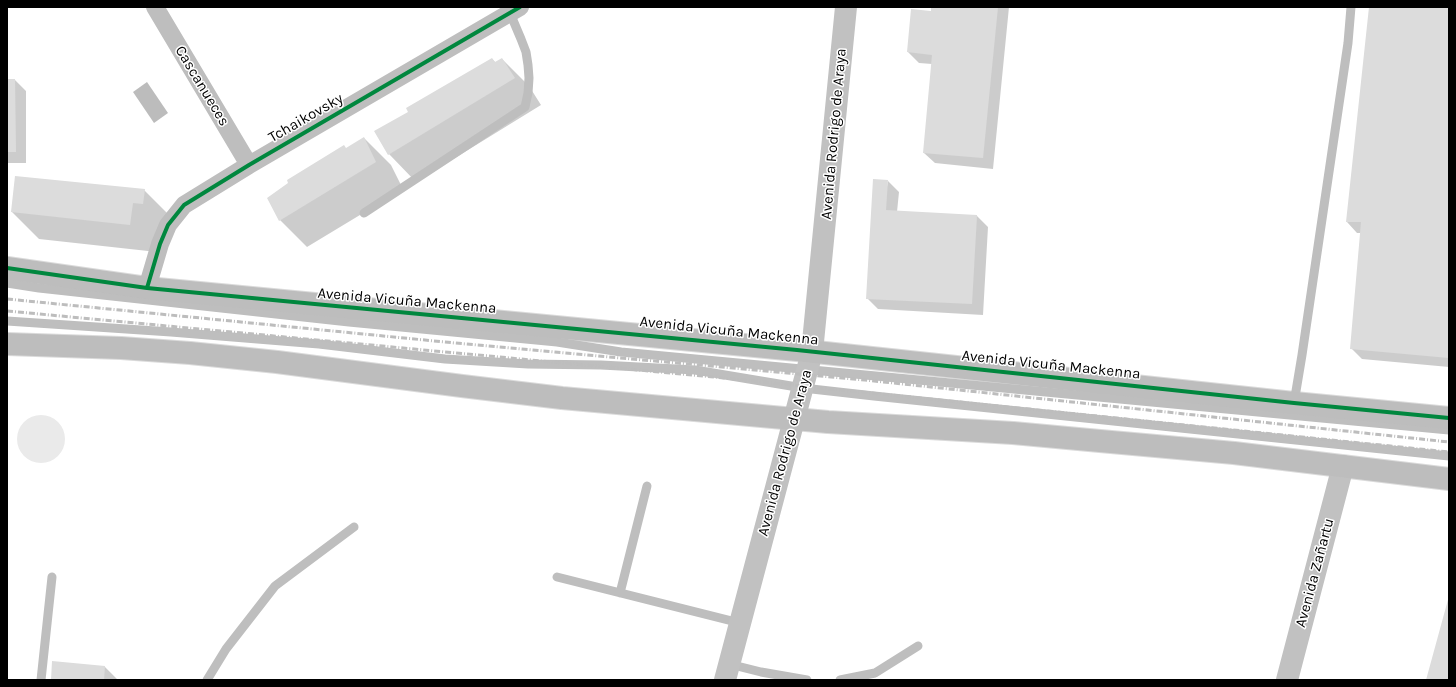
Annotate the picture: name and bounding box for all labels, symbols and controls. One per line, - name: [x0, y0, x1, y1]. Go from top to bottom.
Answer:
- street label: Cascanueces: [171, 43, 233, 129]
- street label: Avenida Rodrigo de Araya: [818, 48, 850, 220]
- street label: Tchaikovsky: [265, 89, 347, 147]
- street label: Avenida Vicuña Mackenna: [317, 284, 497, 318]
- street label: Avenida Vicuña Mackenna: [639, 313, 819, 349]
- street label: Avenida Vicuña Mackenna: [961, 347, 1141, 383]
- street label: Avenida Rodrigo de Araya: [754, 368, 816, 538]
- street label: Avenida Zañartu: [1292, 516, 1338, 630]

